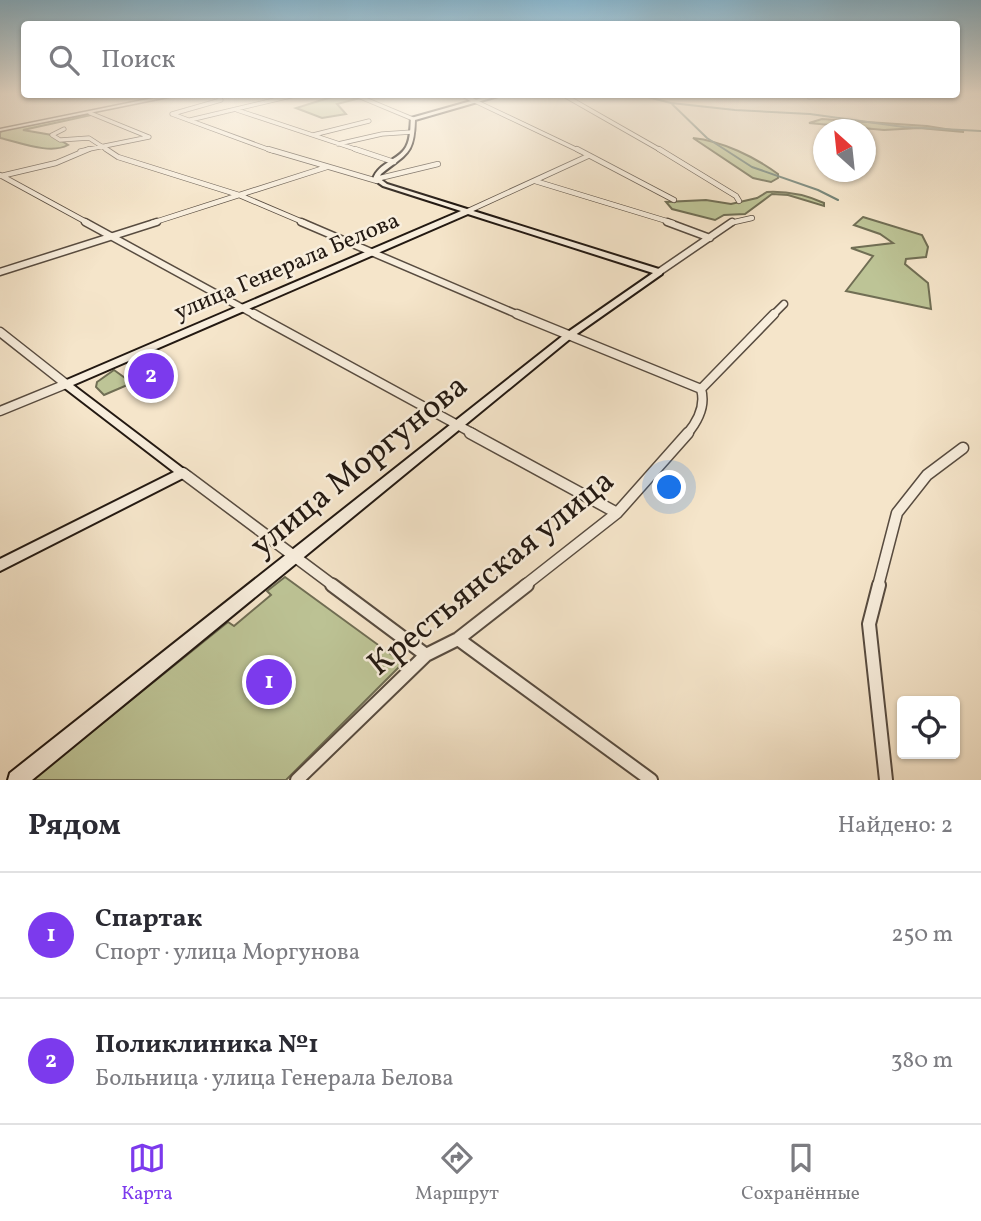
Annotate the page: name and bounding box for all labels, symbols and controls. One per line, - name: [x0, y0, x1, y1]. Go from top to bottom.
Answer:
- search box: [21, 21, 960, 98]
- icon: search: [45, 41, 83, 79]
- text: Поиск: [101, 42, 175, 78]
- north arrow: [813, 119, 876, 182]
- street label: улица Генерала Белова: [169, 205, 405, 329]
- pin: 2: [128, 350, 174, 402]
- street label: улица Моргунова: [241, 365, 479, 569]
- street label: Крестьянская улица: [359, 460, 625, 688]
- your location: [652, 470, 686, 504]
- pin: 1: [246, 656, 292, 708]
- map controls: [897, 696, 960, 759]
- button: locate: [897, 696, 960, 759]
- text: Рядом: [28, 805, 121, 847]
- text: Найдено: 2: [838, 810, 953, 842]
- text: Спартак: [95, 901, 202, 937]
- text: 1: [46, 919, 56, 951]
- text: 250 m: [891, 919, 953, 951]
- text: Спорт · улица Моргунова: [95, 937, 360, 969]
- text: Поликлиника №1: [95, 1027, 319, 1063]
- text: 2: [45, 1045, 57, 1077]
- text: 380 m: [891, 1045, 953, 1077]
- text: Больница · улица Генерала Белова: [95, 1063, 454, 1095]
- tab: Карта: [121, 1139, 173, 1207]
- tab: Маршрут: [415, 1139, 499, 1207]
- tab: Сохранённые: [741, 1139, 860, 1207]

